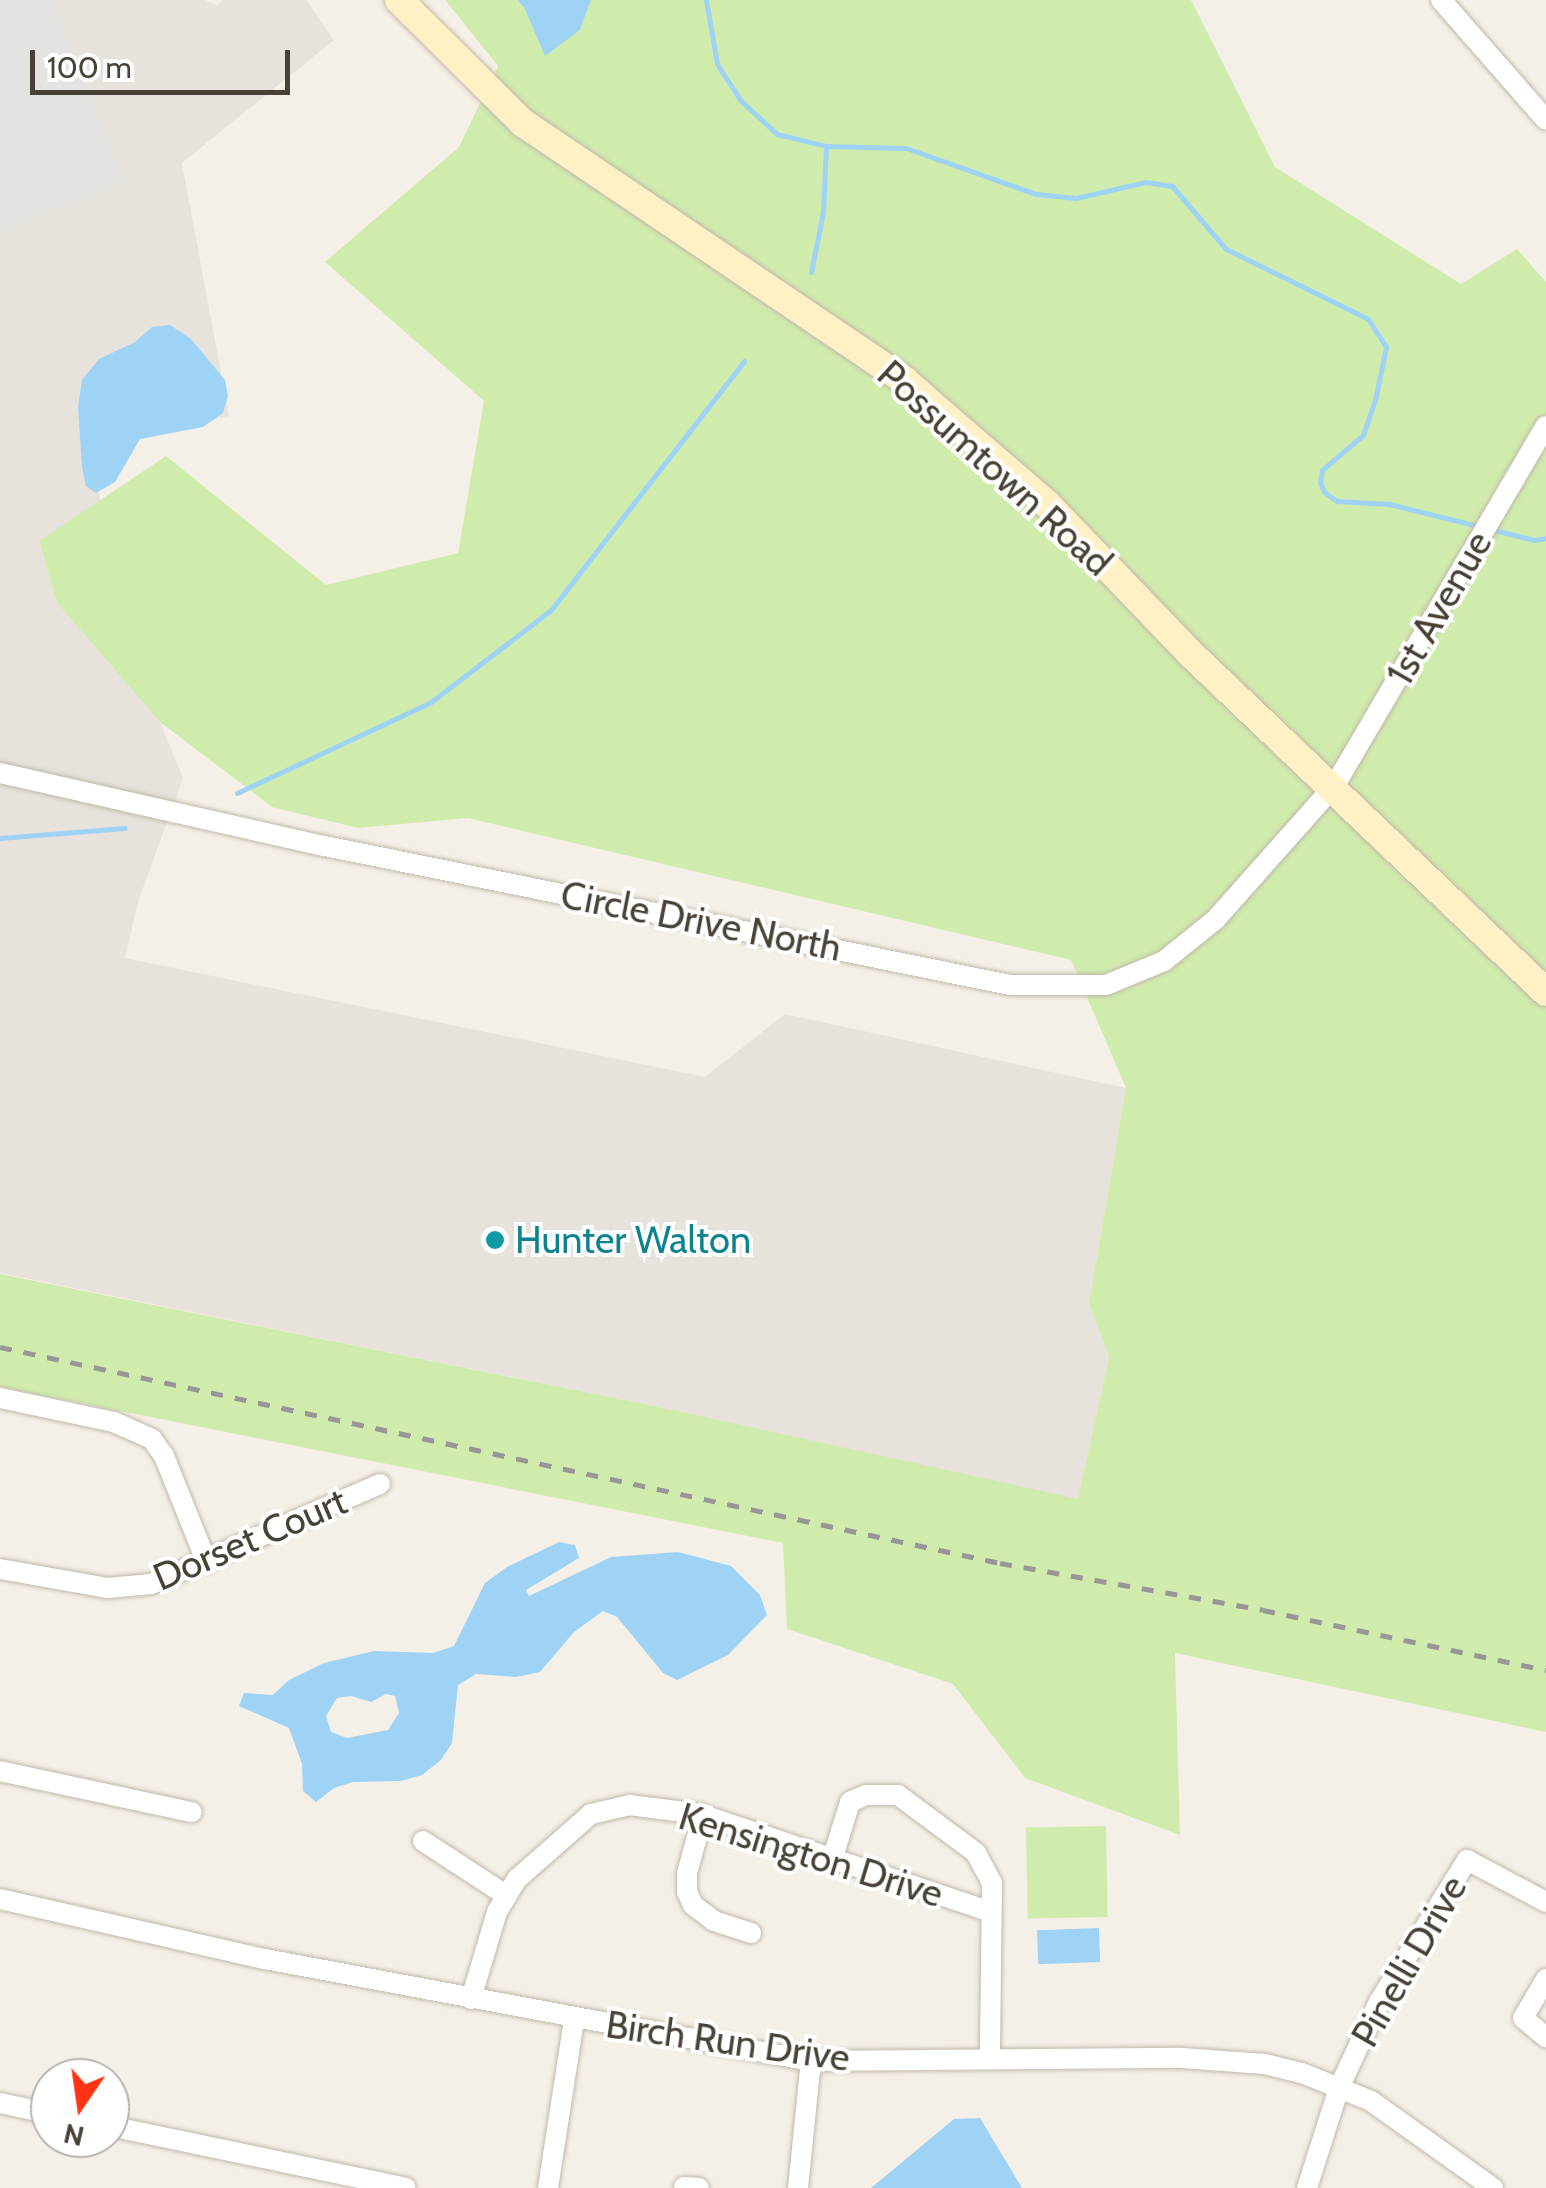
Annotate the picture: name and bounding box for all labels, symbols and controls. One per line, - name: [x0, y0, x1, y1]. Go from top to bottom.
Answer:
- scale bar: [35, 30, 295, 92]
- text: 100 m: [47, 49, 132, 86]
- street label: Possumtown Road: [868, 351, 1122, 585]
- street label: 1st Avenue: [1377, 523, 1501, 693]
- street label: Circle Drive North: [557, 871, 845, 971]
- place label: Hunter Walton: [515, 1217, 751, 1263]
- marker: Hunter Walton: [484, 1229, 506, 1251]
- street label: Dorset Court: [147, 1478, 353, 1600]
- street label: Kensington Drive: [674, 1793, 948, 1917]
- street label: Pinelli Drive: [1342, 1867, 1476, 2055]
- street label: Birch Run Drive: [603, 2001, 853, 2081]
- north arrow: [30, 2058, 130, 2158]
- text: N: [60, 2116, 87, 2154]

